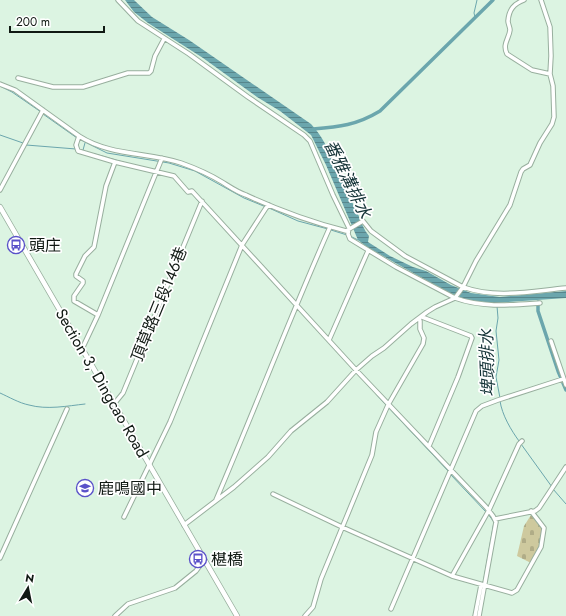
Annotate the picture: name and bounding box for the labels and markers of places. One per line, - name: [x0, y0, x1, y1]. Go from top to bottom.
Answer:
- place label: 頭庄: [29, 234, 61, 257]
- bus stop icon: 頭庄: [6, 235, 26, 255]
- place label: 鹿鳴國中: [98, 477, 162, 500]
- school or university icon: 鹿鳴國中: [75, 478, 95, 498]
- place label: 椹橋: [211, 548, 243, 571]
- bus stop icon: 椹橋: [188, 549, 208, 569]

